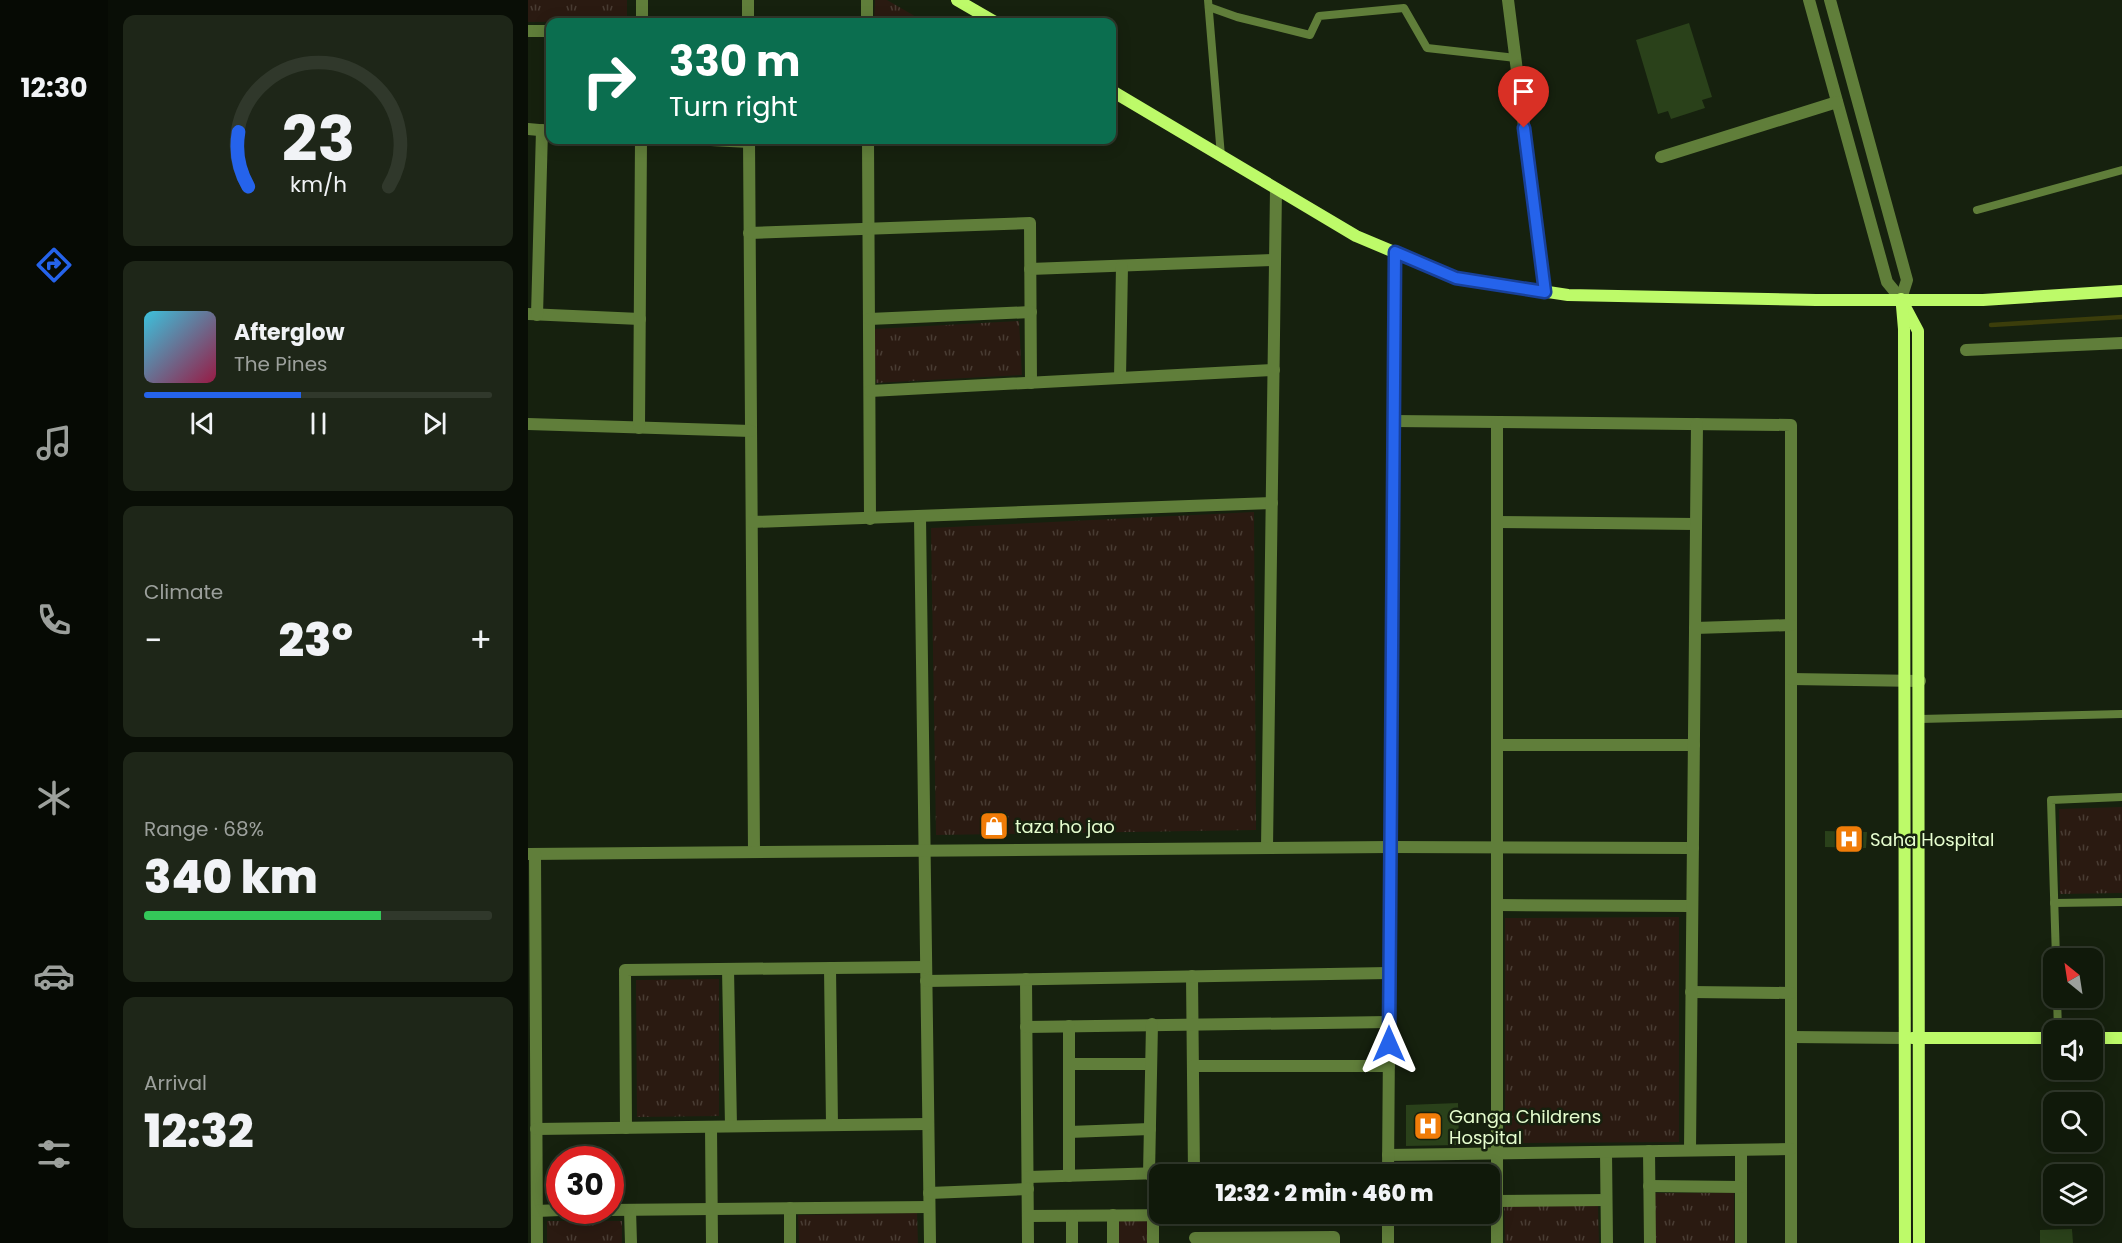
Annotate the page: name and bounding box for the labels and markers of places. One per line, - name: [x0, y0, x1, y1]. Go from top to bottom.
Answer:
- pin: [1498, 66, 1549, 128]
- shop icon: taza ho jao: [978, 810, 1010, 842]
- place label: taza ho jao: [1015, 814, 1115, 839]
- hospital icon: Saha Hospital: [1833, 823, 1865, 855]
- place label: Saha Hospital: [1870, 827, 1994, 852]
- place label: Ganga Childrens Hospital: [1449, 1104, 1601, 1150]
- hospital icon: Ganga Childrens Hospital: [1412, 1110, 1444, 1142]

